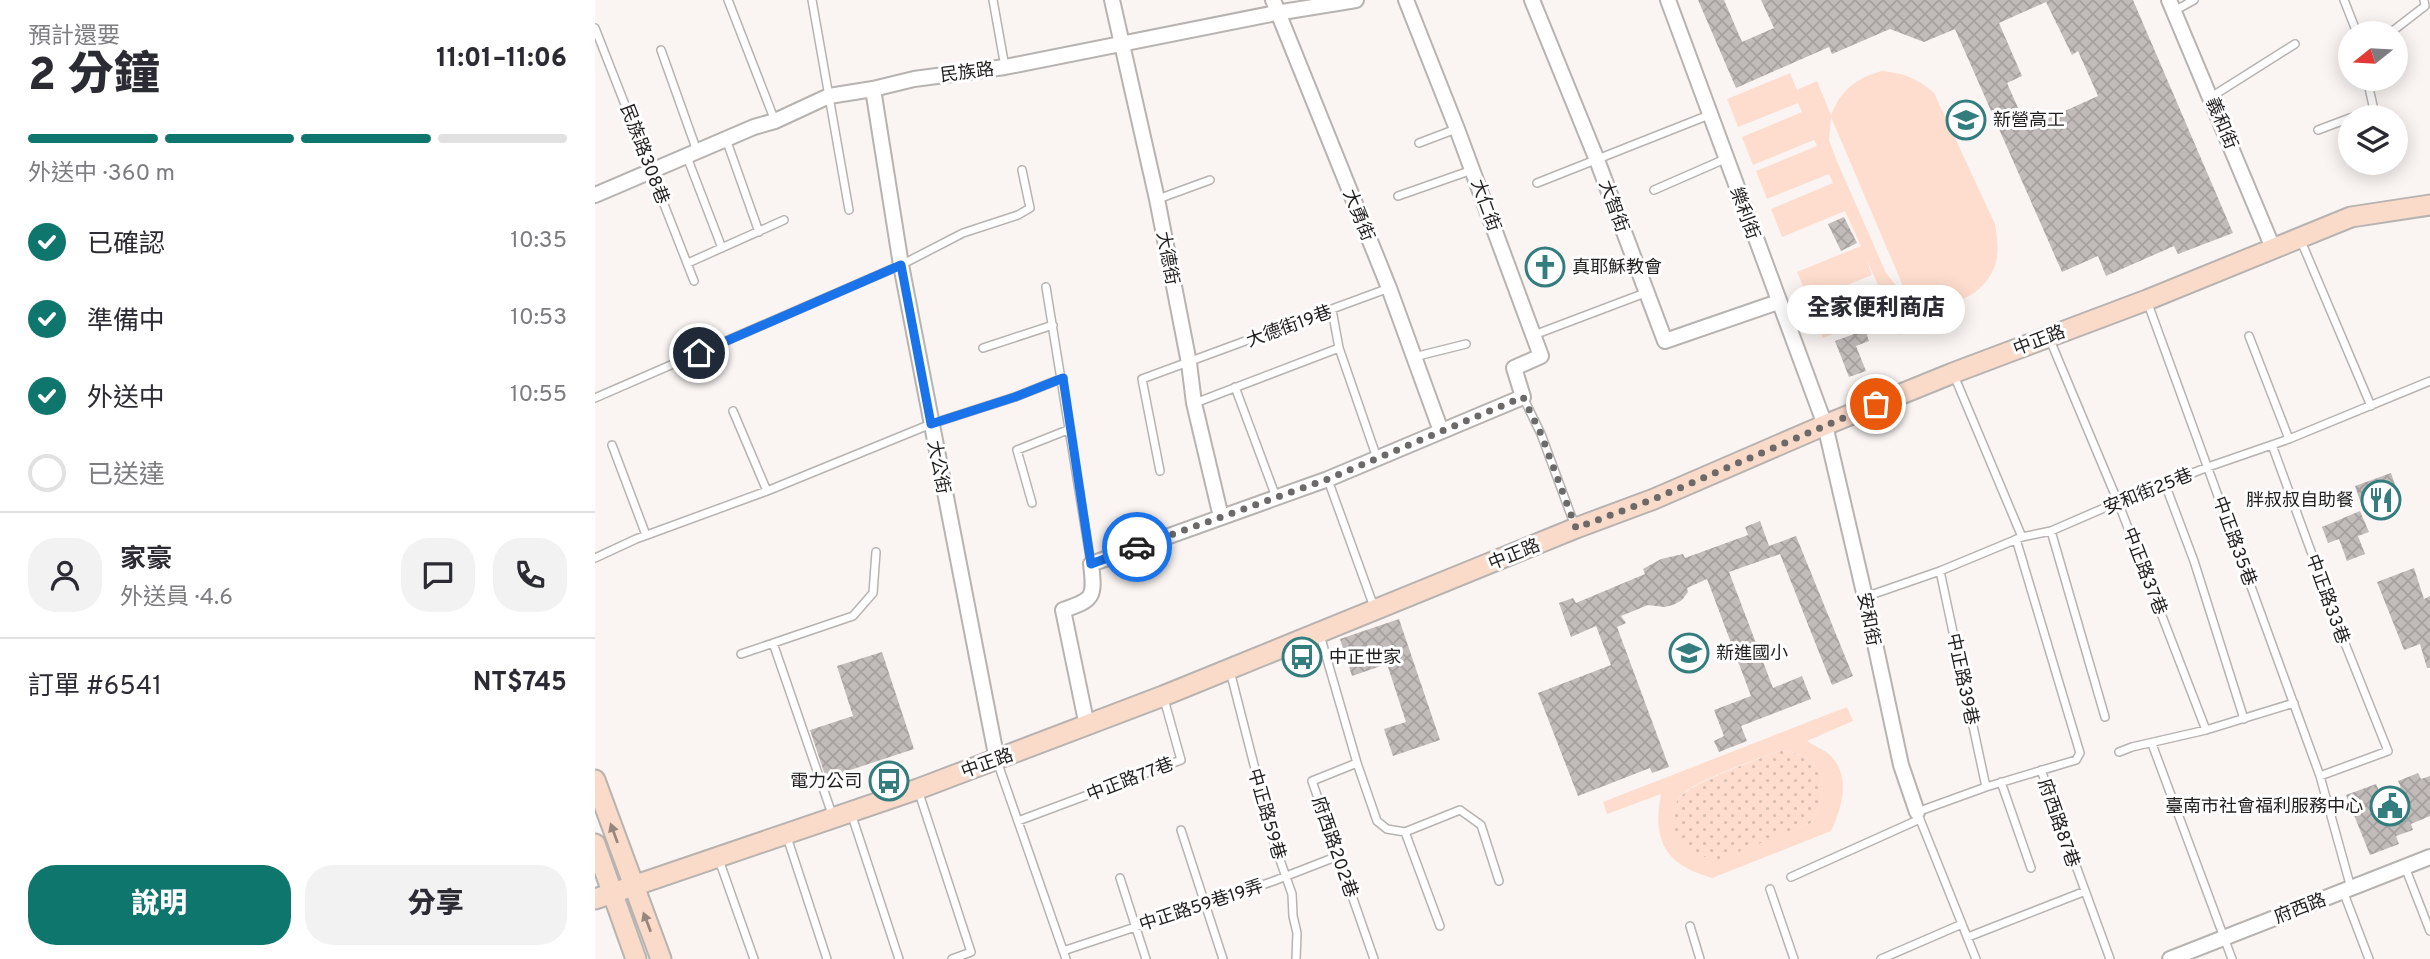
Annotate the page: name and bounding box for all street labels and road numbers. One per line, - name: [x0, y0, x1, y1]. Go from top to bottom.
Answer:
- street label: 民族路: [939, 59, 995, 88]
- street label: 義和街: [2199, 94, 2242, 153]
- street label: 民族路308巷: [614, 101, 673, 208]
- street label: 大仁街: [1465, 176, 1505, 235]
- street label: 大智街: [1593, 177, 1633, 236]
- street label: 樂利街: [1724, 184, 1764, 243]
- street label: 大勇街: [1337, 186, 1378, 245]
- street label: 大德街: [1150, 230, 1183, 287]
- street label: 大德街19巷: [1244, 301, 1335, 354]
- street label: 中正路: [2010, 321, 2069, 362]
- street label: 大公街: [921, 439, 954, 496]
- street label: 安和街25巷: [2101, 464, 2197, 521]
- street label: 中正路35巷: [2207, 493, 2260, 590]
- street label: 中正路37巷: [2116, 524, 2171, 619]
- street label: 中正路: [1485, 535, 1544, 576]
- street label: 中正路33巷: [2300, 552, 2353, 647]
- street label: 安和街: [1851, 591, 1884, 648]
- street label: 中正路39巷: [1941, 631, 1982, 727]
- street label: 中正路: [958, 744, 1017, 784]
- street label: 中正路77巷: [1084, 753, 1177, 808]
- street label: 中正路59巷: [1242, 766, 1290, 863]
- street label: 府西路87巷: [2032, 776, 2083, 871]
- street label: 府西路202巷: [1306, 794, 1362, 901]
- street label: 中正路59巷19弄: [1136, 876, 1266, 937]
- street label: 府西路: [2271, 889, 2330, 930]

